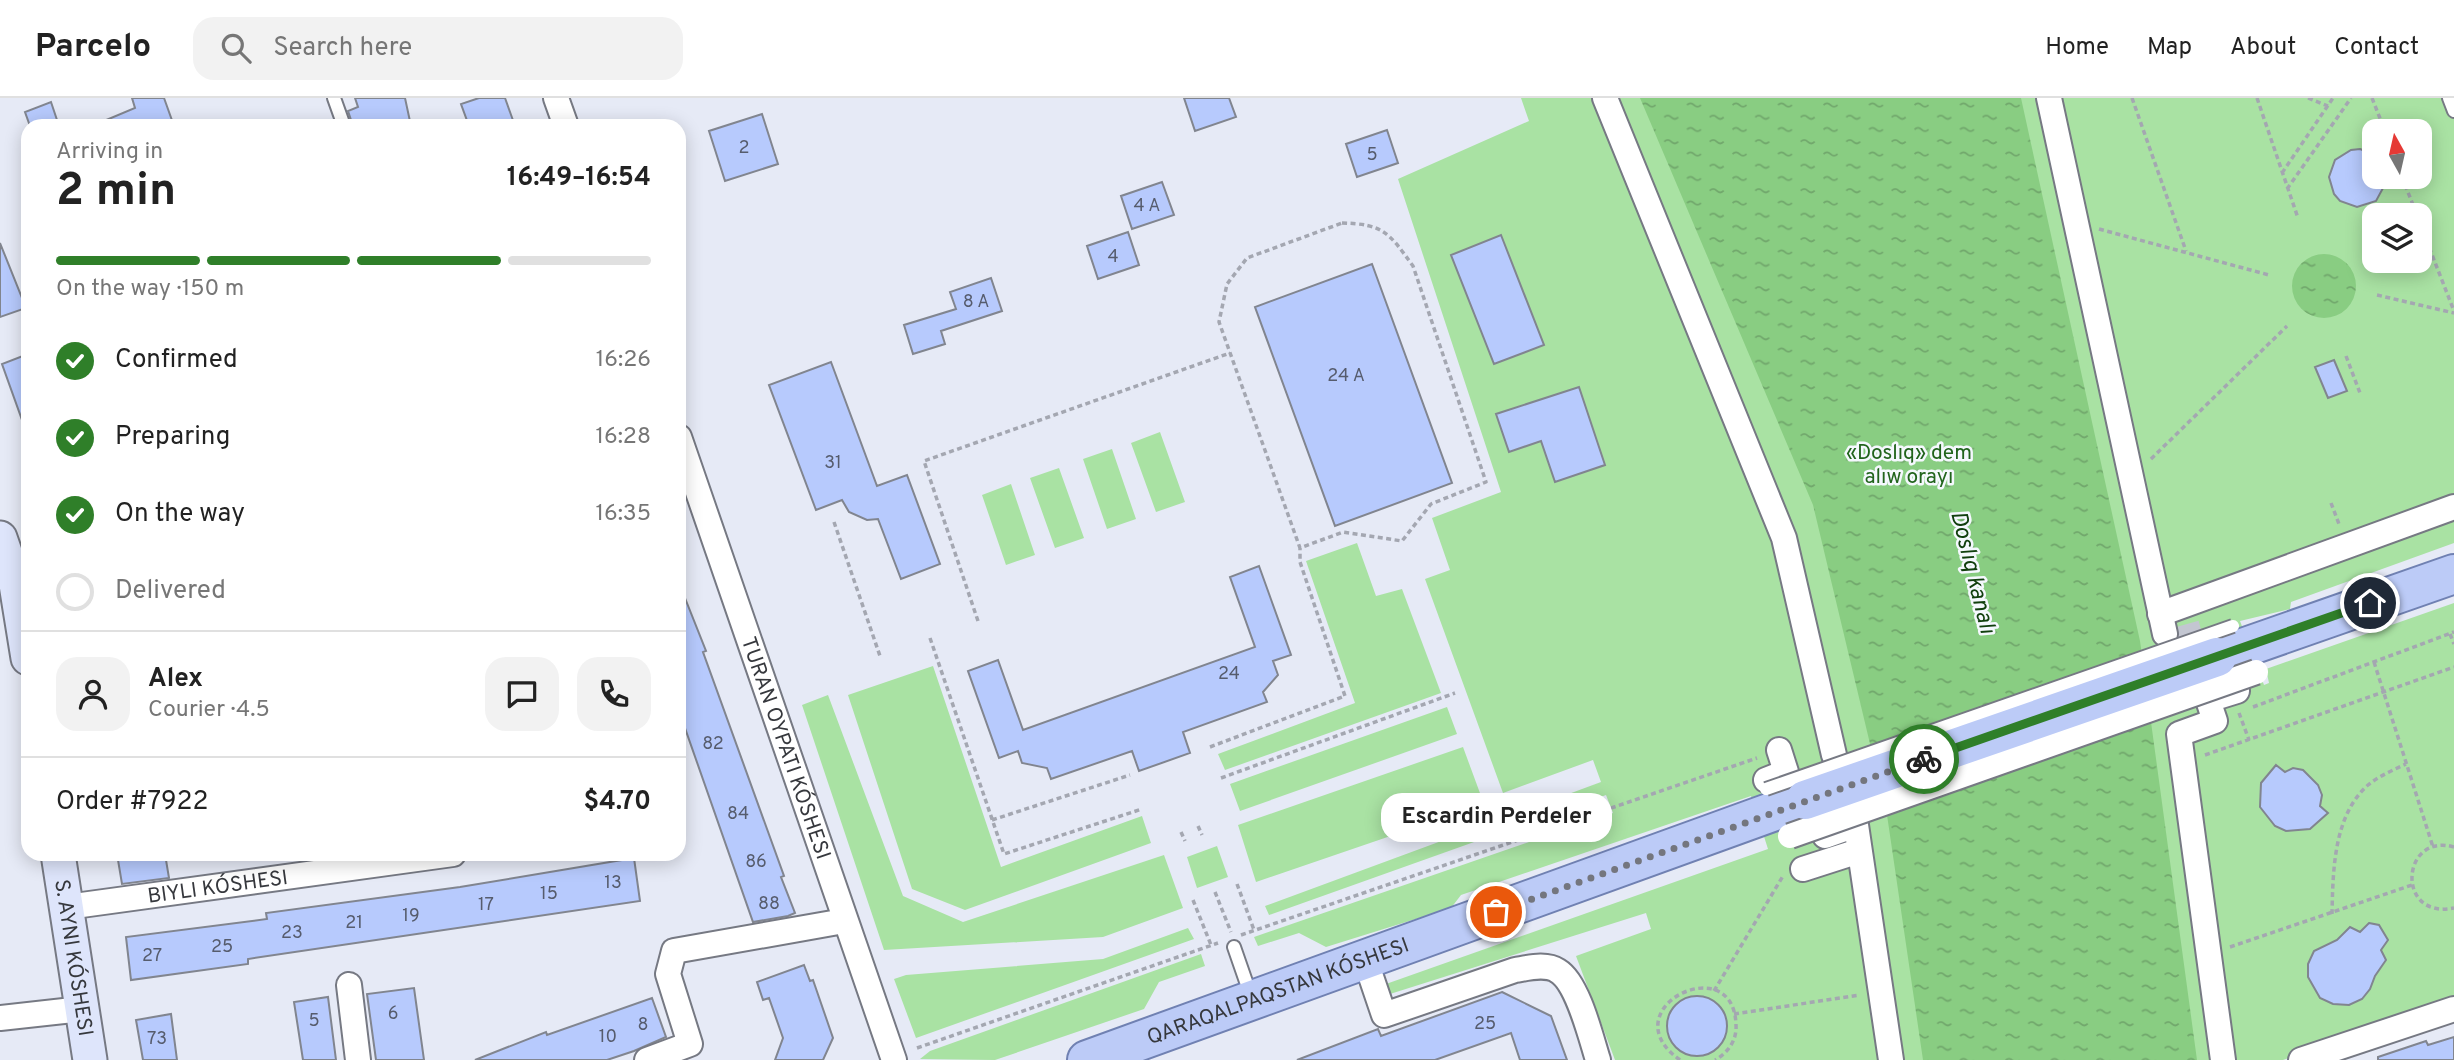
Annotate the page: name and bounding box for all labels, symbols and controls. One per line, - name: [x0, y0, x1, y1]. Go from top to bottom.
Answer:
- search box: [193, 17, 683, 80]
- text: Parcelo: [35, 27, 151, 69]
- icon: search: [217, 29, 255, 67]
- text: Search here: [273, 32, 412, 65]
- text: Home: [2045, 33, 2109, 63]
- text: Map: [2147, 33, 2192, 63]
- text: About: [2230, 33, 2296, 63]
- text: Contact: [2334, 33, 2419, 63]
- north arrow: [2362, 119, 2432, 189]
- map controls: [2362, 119, 2432, 273]
- house number: 2: [738, 137, 750, 160]
- text: Arriving in: [56, 138, 163, 167]
- house number: 5: [1366, 144, 1378, 167]
- text: 16:49–16:54: [507, 162, 651, 195]
- text: 2 min: [56, 163, 176, 222]
- house number: 4 А: [1134, 195, 1160, 218]
- button: layers: [2362, 203, 2432, 273]
- house number: 4: [1107, 246, 1119, 269]
- text: On the way · 150 m: [56, 275, 244, 304]
- house number: 8 А: [963, 291, 989, 314]
- icon: check: [56, 342, 94, 380]
- text: Confirmed: [115, 344, 238, 377]
- text: 16:26: [596, 346, 651, 375]
- house number: 24 А: [1327, 365, 1365, 388]
- icon: check: [56, 419, 94, 457]
- text: Preparing: [115, 421, 230, 454]
- text: 16:28: [595, 423, 651, 452]
- park label: «Doslıq» dem alıw orayı: [1846, 440, 1972, 491]
- house number: 31: [824, 452, 842, 475]
- icon: check: [56, 496, 94, 534]
- text: On the way: [115, 498, 245, 531]
- text: 16:35: [595, 500, 651, 529]
- water label: Doslıq kanalı: [1942, 508, 2001, 637]
- pin: [2340, 573, 2400, 633]
- text: Delivered: [115, 575, 226, 608]
- icon: home: [2351, 584, 2389, 622]
- street label: TURAN OYPATI KÓSHESI: [734, 634, 836, 863]
- button: person: [56, 657, 130, 731]
- button: chat: [485, 657, 559, 731]
- button: phone: [577, 657, 651, 731]
- text: Alex: [148, 663, 203, 696]
- house number: 24: [1218, 663, 1240, 686]
- text: Courier · 4.5: [148, 696, 270, 725]
- courier: [1889, 724, 1959, 794]
- house number: 82: [702, 733, 724, 756]
- icon: bike: [1905, 740, 1943, 778]
- text: Order #7922: [56, 786, 208, 819]
- text: $4.70: [583, 786, 651, 819]
- callout: Escardin Perdeler: [1380, 793, 1612, 842]
- house number: 84: [727, 803, 749, 826]
- text: Escardin Perdeler: [1402, 803, 1592, 832]
- house number: 86: [745, 851, 767, 874]
- street label: BIYLI KÓSHESI: [146, 865, 290, 911]
- house number: 13: [604, 872, 622, 895]
- street label: S. AYNI KÓSHESI: [47, 878, 98, 1038]
- pin: [1466, 882, 1526, 942]
- house number: 15: [540, 883, 558, 906]
- house number: 88: [758, 893, 780, 916]
- icon: bag: [1477, 893, 1515, 931]
- house number: 17: [478, 894, 494, 917]
- house number: 19: [402, 905, 420, 928]
- house number: 21: [345, 912, 363, 935]
- house number: 23: [281, 922, 303, 945]
- street label: QARAQALPAQSTAN KÓSHESI: [1144, 932, 1413, 1052]
- house number: 25: [211, 936, 233, 959]
- house number: 27: [142, 945, 162, 968]
- house number: 6: [388, 1003, 398, 1026]
- house number: 5: [308, 1010, 320, 1033]
- house number: 25: [1474, 1013, 1496, 1036]
- house number: 8: [638, 1014, 649, 1037]
- house number: 10: [599, 1026, 617, 1049]
- house number: 73: [147, 1028, 167, 1051]

